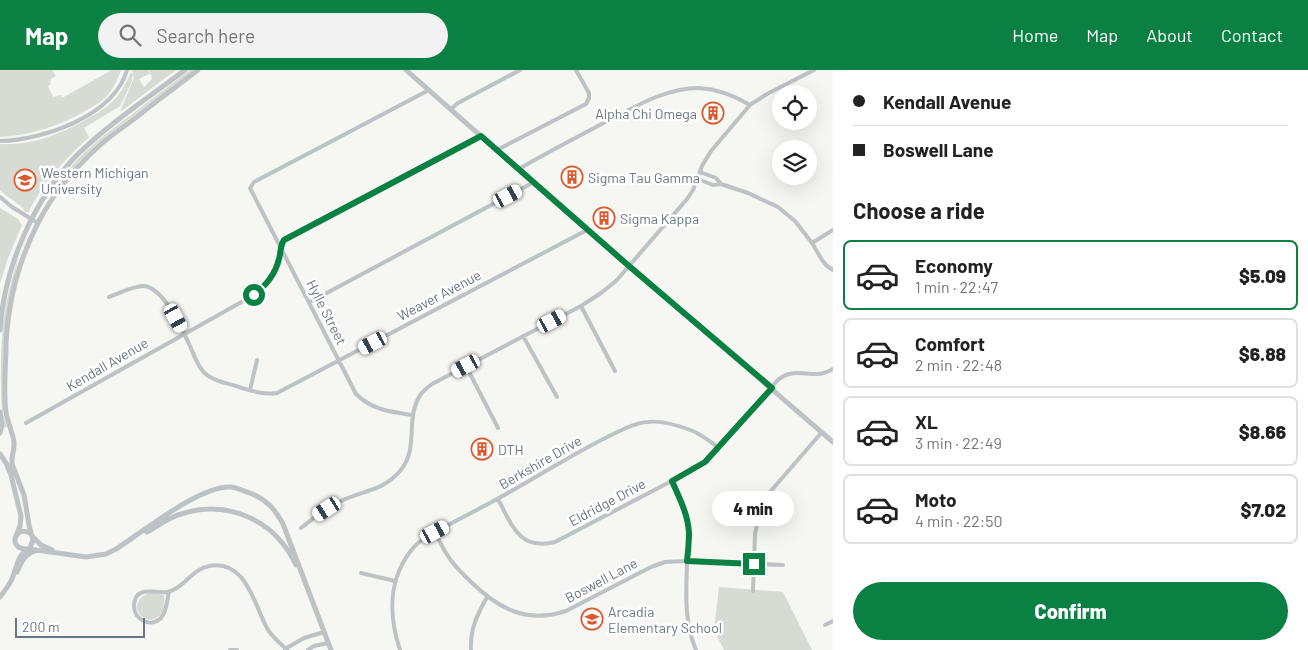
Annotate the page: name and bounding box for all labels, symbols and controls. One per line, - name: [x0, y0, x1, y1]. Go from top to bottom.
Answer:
- search box: [98, 13, 448, 58]
- text: Map: [25, 21, 68, 50]
- icon: search: [116, 21, 144, 49]
- text: Search here: [156, 24, 255, 47]
- text: Home: [1012, 24, 1058, 46]
- text: Map: [1086, 24, 1118, 46]
- text: About: [1146, 24, 1193, 46]
- text: Contact: [1221, 24, 1283, 46]
- map controls: [772, 85, 817, 185]
- button: locate: [772, 85, 817, 130]
- text: Kendall Avenue: [883, 90, 1011, 113]
- building icon: Alpha Chi Omega: [701, 101, 725, 125]
- place label: Alpha Chi Omega: [595, 105, 697, 122]
- text: Boswell Lane: [883, 138, 994, 161]
- button: layers: [772, 140, 817, 185]
- place label: Western Michigan University: [41, 164, 149, 197]
- building icon: Sigma Tau Gamma: [560, 165, 584, 189]
- school or university icon: Western Michigan University: [13, 168, 37, 192]
- place label: Sigma Tau Gamma: [588, 169, 700, 186]
- car: [491, 182, 524, 210]
- text: Choose a ride: [853, 197, 985, 223]
- building icon: Sigma Kappa: [592, 206, 616, 230]
- place label: Sigma Kappa: [620, 210, 699, 227]
- icon: car: [855, 253, 900, 298]
- text: Economy: [915, 254, 993, 277]
- text: $5.09: [1239, 264, 1286, 287]
- street label: Weaver Avenue: [394, 266, 484, 324]
- street label: Hylle Street: [303, 277, 351, 347]
- text: 1 min · 22:47: [915, 277, 998, 296]
- route start: [243, 284, 265, 306]
- car: [162, 301, 189, 335]
- car: [535, 307, 568, 335]
- car: [356, 329, 389, 357]
- icon: car: [855, 331, 900, 376]
- text: Comfort: [915, 332, 985, 355]
- street label: Kendall Avenue: [63, 334, 151, 394]
- text: $6.88: [1239, 342, 1286, 365]
- car: [449, 352, 482, 380]
- text: 2 min · 22:48: [915, 355, 1002, 374]
- icon: car: [855, 409, 900, 454]
- text: XL: [915, 410, 938, 433]
- text: $8.66: [1239, 420, 1286, 443]
- street label: Berkshire Drive: [496, 431, 584, 493]
- text: 3 min · 22:49: [915, 433, 1002, 452]
- building icon: DTH: [470, 437, 494, 461]
- place label: DTH: [498, 441, 524, 458]
- street label: Eldridge Drive: [566, 475, 648, 529]
- icon: car: [855, 487, 900, 532]
- text: Moto: [915, 488, 957, 511]
- callout: 4 min: [713, 492, 795, 526]
- car: [310, 495, 343, 523]
- text: $7.02: [1241, 498, 1286, 521]
- text: 4 min: [733, 499, 773, 518]
- text: 4 min · 22:50: [915, 511, 1003, 530]
- car: [418, 518, 451, 546]
- route end: [743, 553, 765, 575]
- street label: Boswell Lane: [562, 554, 640, 606]
- button: Confirm: [853, 582, 1288, 640]
- place label: Arcadia Elementary School: [608, 603, 722, 636]
- school or university icon: Arcadia Elementary School: [580, 607, 604, 631]
- scale bar: [15, 615, 145, 638]
- text: 200 m: [22, 618, 60, 635]

